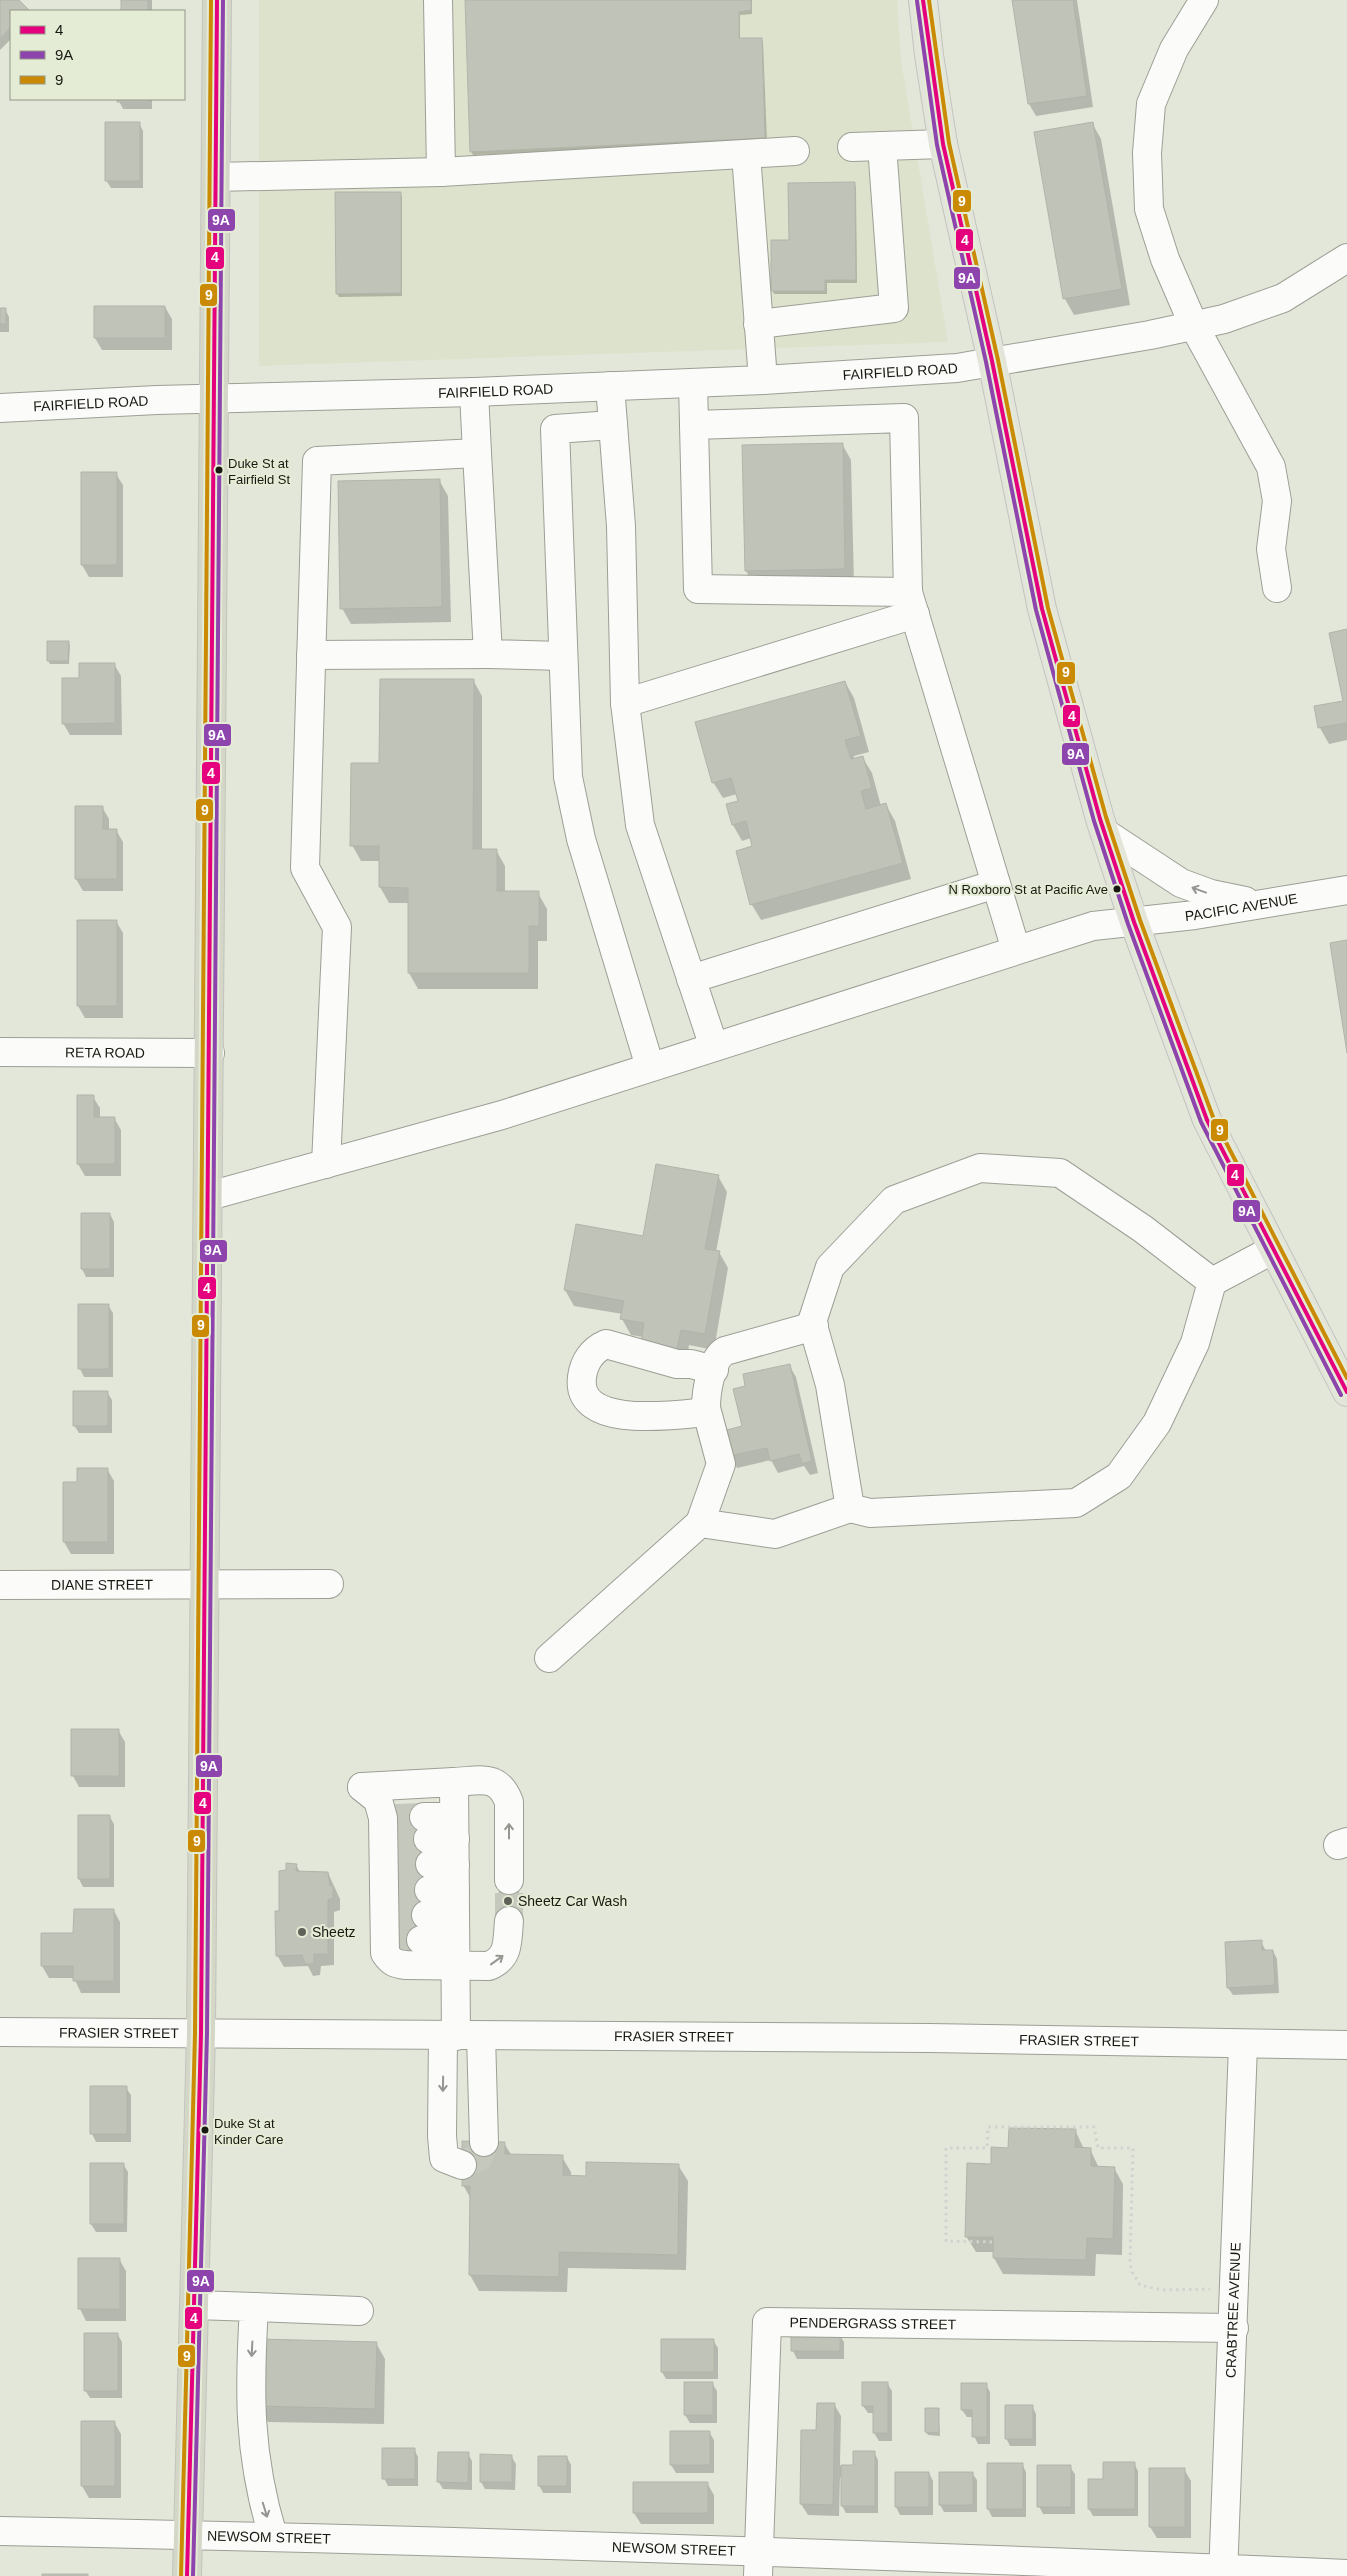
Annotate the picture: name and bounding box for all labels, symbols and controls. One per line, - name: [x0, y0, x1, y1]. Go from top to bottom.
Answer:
- legend: [10, 10, 185, 100]
- text: 4: [55, 21, 63, 38]
- text: 9A: [55, 46, 73, 63]
- text: 9: [55, 71, 63, 88]
- line badge: 9: [952, 189, 972, 213]
- text: 9: [958, 193, 966, 209]
- line badge: 9A: [207, 208, 236, 232]
- text: 9A: [212, 212, 230, 228]
- line badge: 4: [955, 228, 974, 252]
- text: 4: [961, 232, 969, 248]
- line badge: 4: [205, 246, 225, 270]
- text: 4: [211, 249, 219, 265]
- line badge: 9A: [953, 266, 981, 290]
- text: 9A: [958, 270, 976, 286]
- line badge: 9: [199, 283, 218, 307]
- text: 9: [205, 287, 213, 303]
- street label: FAIRFIELD ROAD: [842, 360, 958, 383]
- street label: FAIRFIELD ROAD: [438, 381, 554, 401]
- street label: FAIRFIELD ROAD: [33, 392, 149, 414]
- place label: Duke St at Fairfield St: [228, 456, 291, 487]
- marker: Duke St at Fairfield St: [214, 465, 224, 475]
- line badge: 9: [1056, 661, 1076, 685]
- text: 9: [1062, 664, 1070, 680]
- line badge: 4: [1062, 704, 1081, 728]
- text: 4: [1068, 708, 1076, 724]
- line badge: 9A: [203, 723, 232, 747]
- text: 9A: [208, 727, 226, 743]
- line badge: 9A: [1061, 742, 1090, 766]
- text: 9A: [1067, 746, 1085, 762]
- line badge: 4: [201, 761, 221, 785]
- text: 4: [207, 765, 215, 781]
- line badge: 9: [195, 798, 214, 822]
- text: 9: [201, 802, 209, 818]
- place label: N Roxboro St at Pacific Ave: [949, 882, 1108, 897]
- marker: N Roxboro St at Pacific Ave: [1112, 884, 1122, 894]
- one-way arrow: [1191, 885, 1207, 894]
- street label: PACIFIC AVENUE: [1184, 890, 1299, 924]
- street label: RETA ROAD: [65, 1044, 145, 1061]
- line badge: 9: [1210, 1118, 1229, 1142]
- text: 9: [1216, 1122, 1224, 1138]
- line badge: 4: [1226, 1163, 1245, 1187]
- text: 4: [1231, 1167, 1239, 1183]
- line badge: 9A: [1232, 1199, 1261, 1223]
- text: 9A: [1238, 1203, 1256, 1219]
- line badge: 9A: [199, 1239, 228, 1263]
- text: 9A: [204, 1242, 222, 1258]
- line badge: 4: [197, 1276, 217, 1300]
- text: 4: [203, 1280, 211, 1296]
- line badge: 9: [191, 1314, 210, 1338]
- text: 9: [197, 1317, 205, 1333]
- street label: DIANE STREET: [51, 1577, 153, 1593]
- line badge: 9A: [195, 1754, 223, 1778]
- text: 9A: [200, 1758, 218, 1774]
- line badge: 4: [193, 1791, 212, 1815]
- text: 4: [199, 1795, 207, 1811]
- one-way arrow: [504, 1823, 514, 1840]
- line badge: 9: [187, 1829, 206, 1853]
- text: 9: [193, 1833, 201, 1849]
- place label: Sheetz Car Wash: [518, 1893, 627, 1909]
- marker: Sheetz Car Wash: [502, 1895, 514, 1907]
- place label: Sheetz: [312, 1924, 356, 1940]
- marker: Sheetz: [296, 1926, 308, 1938]
- one-way arrow: [490, 1955, 504, 1965]
- street label: FRASIER STREET: [59, 2024, 179, 2041]
- street label: FRASIER STREET: [614, 2028, 734, 2045]
- street label: FRASIER STREET: [1019, 2031, 1139, 2050]
- one-way arrow: [438, 2076, 447, 2092]
- place label: Duke St at Kinder Care: [214, 2116, 283, 2147]
- marker: Duke St at Kinder Care: [200, 2125, 210, 2135]
- street label: CRABTREE AVENUE: [1222, 2242, 1244, 2378]
- line badge: 9A: [186, 2269, 215, 2293]
- text: 9A: [192, 2273, 210, 2289]
- line badge: 4: [184, 2306, 203, 2330]
- text: 4: [190, 2310, 198, 2326]
- street label: PENDERGRASS STREET: [789, 2314, 957, 2332]
- one-way arrow: [247, 2340, 256, 2356]
- line badge: 9: [177, 2344, 196, 2368]
- text: 9: [183, 2348, 191, 2364]
- one-way arrow: [261, 2501, 271, 2517]
- street label: NEWSOM STREET: [207, 2528, 331, 2547]
- street label: NEWSOM STREET: [612, 2539, 736, 2559]

